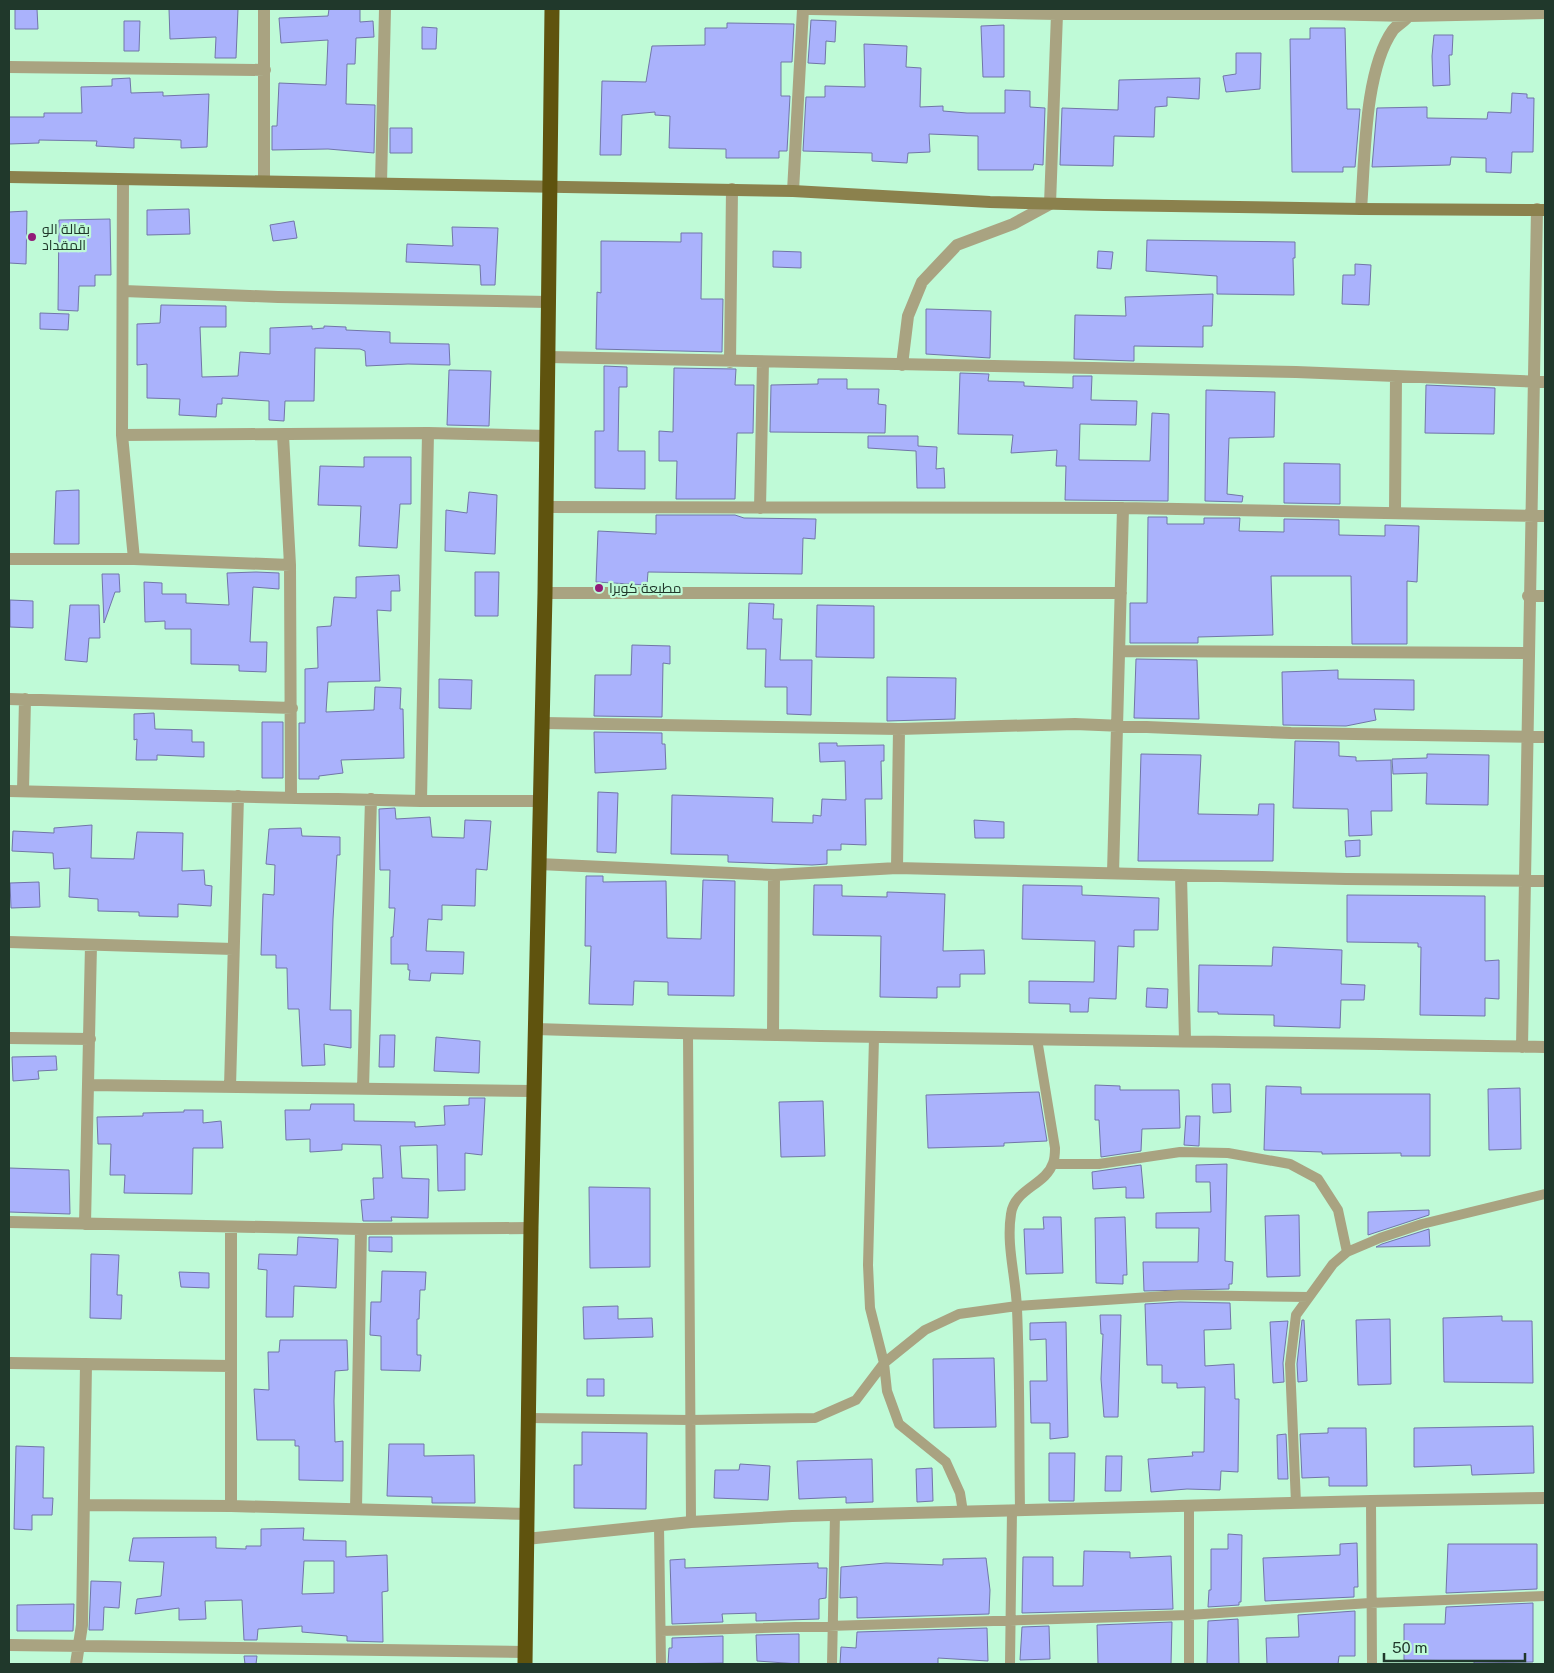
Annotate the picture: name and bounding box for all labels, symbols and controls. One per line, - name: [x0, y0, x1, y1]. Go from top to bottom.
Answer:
- place label: بقالة الو المقداد: [42, 221, 90, 253]
- marker: بقالة الو المقداد: [26, 231, 38, 243]
- place label: مطبعة كوبرا: [609, 580, 682, 596]
- marker: مطبعة كوبرا: [593, 582, 605, 594]
- scale bar: [1384, 1630, 1525, 1662]
- text: 50 m: [1392, 1639, 1427, 1656]

